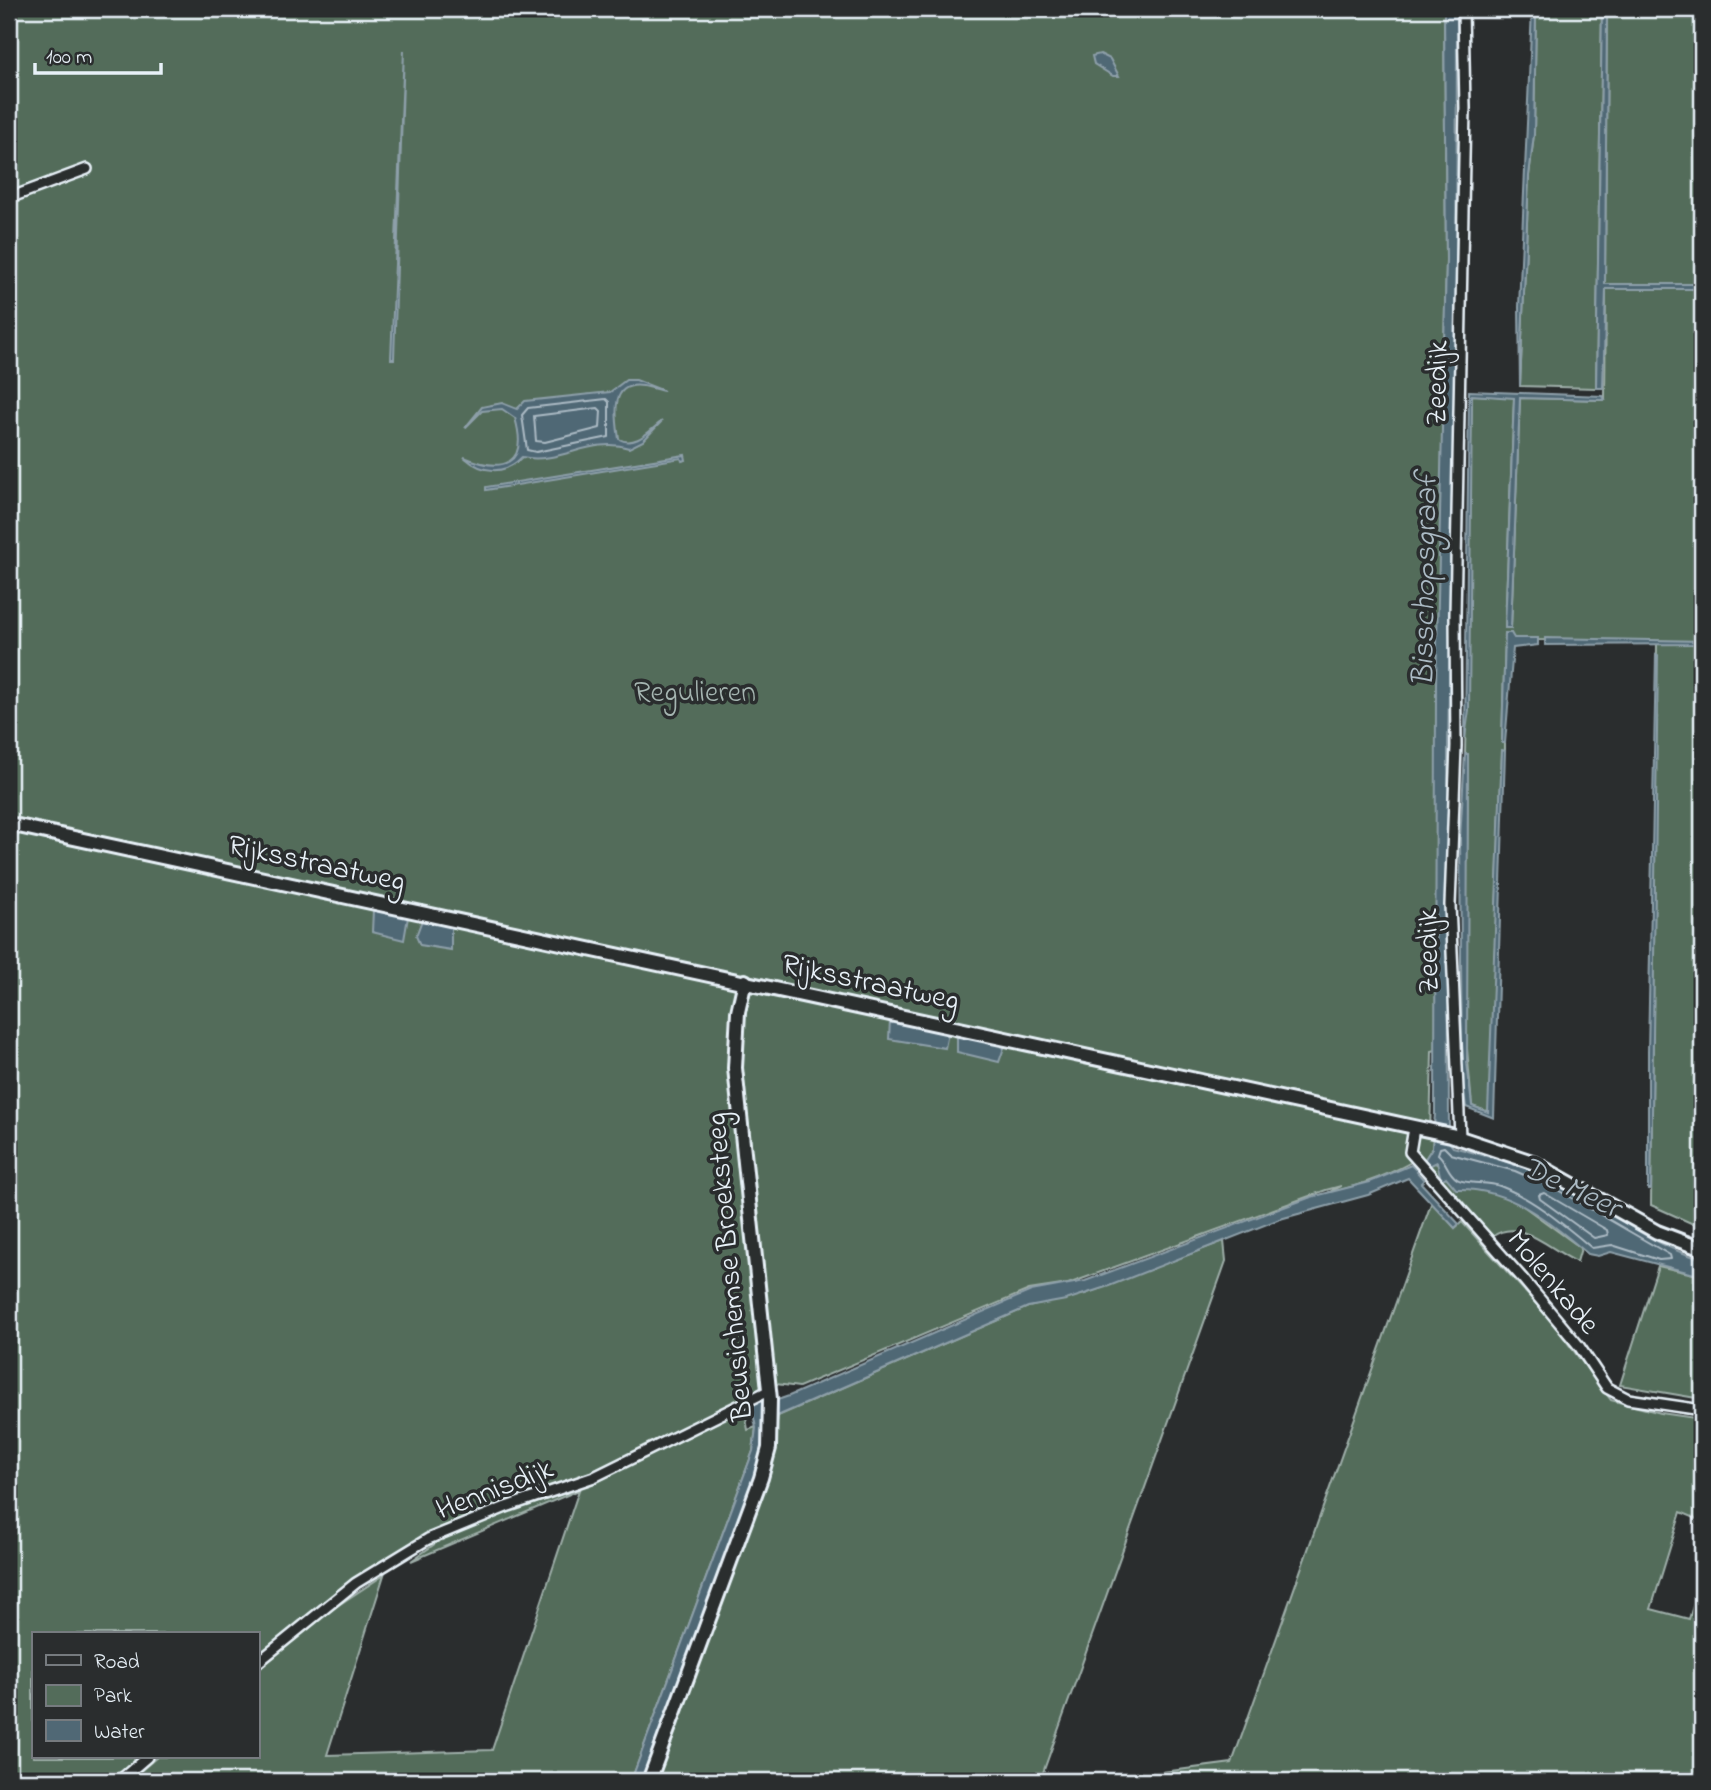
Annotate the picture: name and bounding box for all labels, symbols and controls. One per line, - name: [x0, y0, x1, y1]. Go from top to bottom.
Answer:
- scale bar: [35, 32, 161, 76]
- text: 100 m: [46, 43, 92, 73]
- street label: Zeedijk: [1416, 339, 1462, 426]
- water label: Bisschopsgraaf: [1401, 468, 1452, 687]
- park label: Regulieren: [634, 672, 756, 716]
- street label: Rijksstraatweg: [224, 825, 409, 905]
- street label: Zeedijk: [1407, 907, 1453, 994]
- street label: Rijksstraatweg: [778, 944, 963, 1024]
- street label: Beusichemse Broeksteeg: [696, 1111, 766, 1424]
- water label: De Meer: [1514, 1146, 1631, 1234]
- street label: Molenkade: [1494, 1221, 1609, 1346]
- street label: Hennisdijk: [430, 1448, 561, 1533]
- legend: [32, 1632, 259, 1758]
- text: Road: [94, 1648, 140, 1678]
- text: Park: [94, 1682, 133, 1712]
- text: Water: [94, 1718, 145, 1748]

